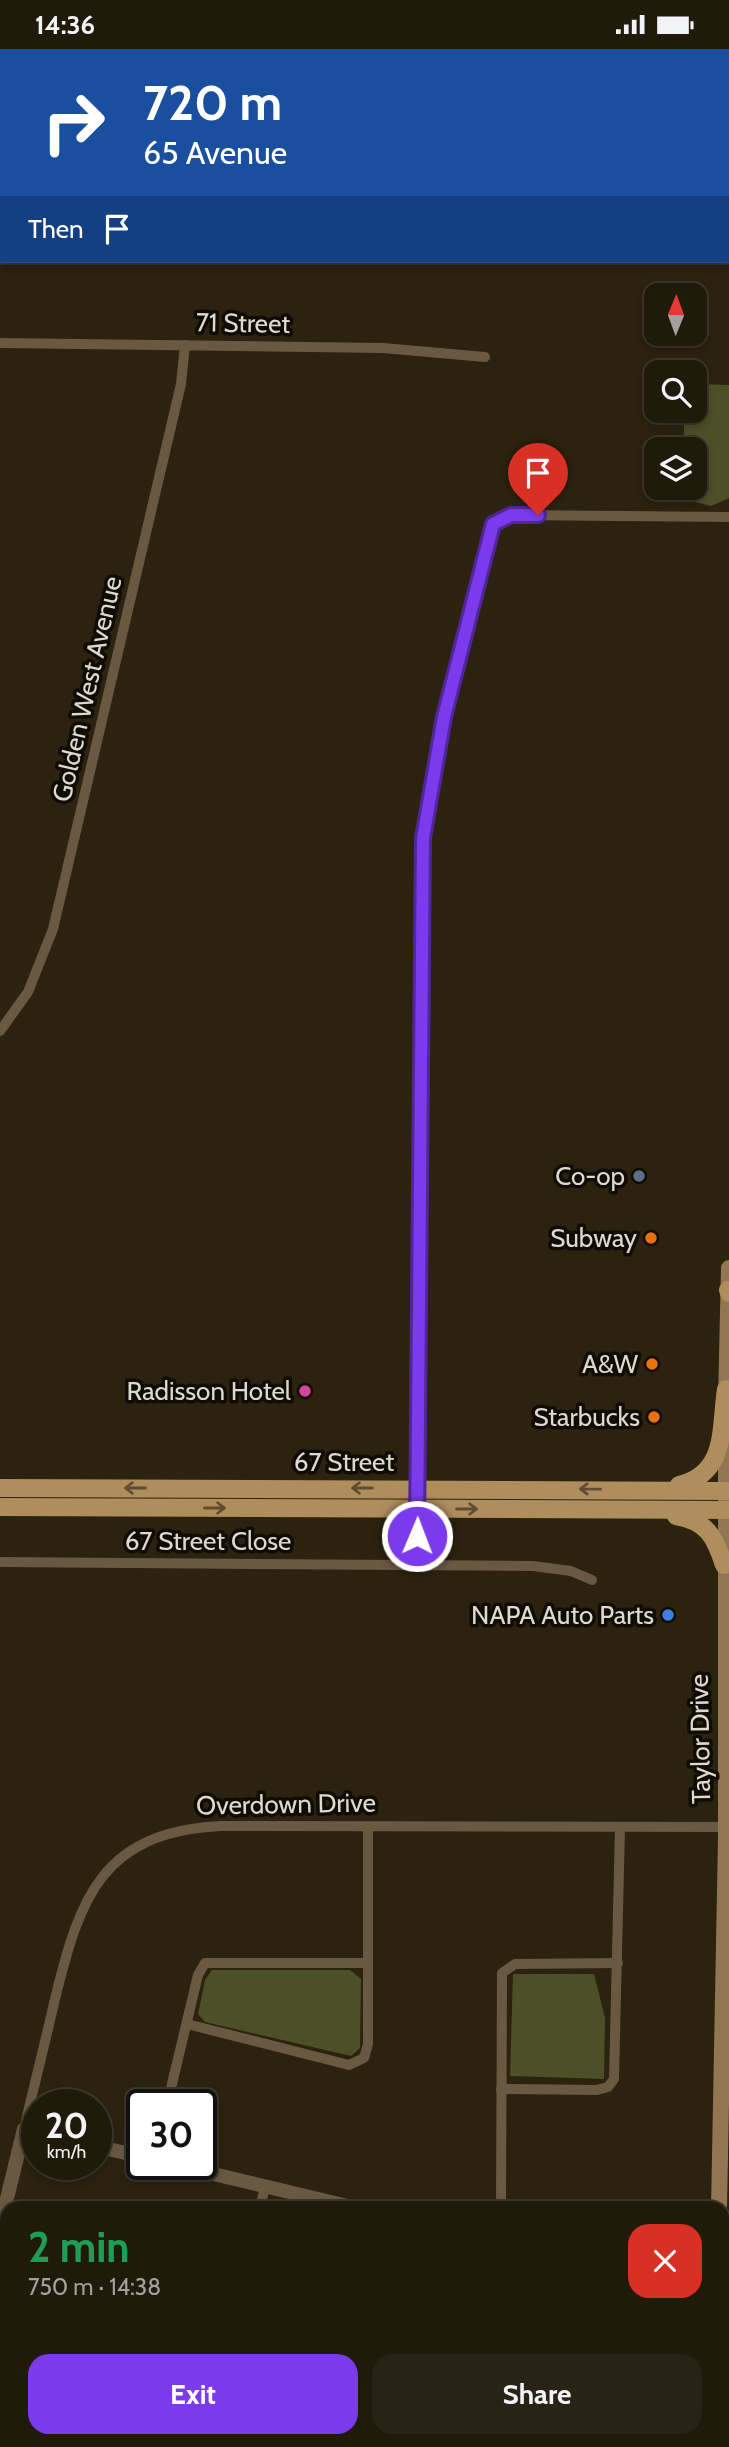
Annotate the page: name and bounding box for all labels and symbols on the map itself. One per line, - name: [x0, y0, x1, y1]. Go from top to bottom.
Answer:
- north arrow: [644, 283, 707, 347]
- street label: 71 Street: [196, 306, 291, 340]
- pin: [508, 443, 568, 515]
- street label: Golden West Avenue: [45, 573, 129, 805]
- place label: Co-op: [555, 1160, 625, 1192]
- marker: Co-op: [631, 1168, 647, 1184]
- place label: Subway: [550, 1222, 637, 1254]
- marker: Subway: [643, 1230, 659, 1246]
- place label: A&W: [582, 1348, 638, 1380]
- marker: A&W: [644, 1356, 660, 1372]
- place label: Radisson Hotel: [127, 1375, 291, 1407]
- marker: Radisson Hotel: [297, 1383, 313, 1399]
- place label: Starbucks: [533, 1401, 640, 1433]
- marker: Starbucks: [646, 1409, 662, 1425]
- street label: 67 Street: [294, 1446, 394, 1478]
- one-way arrow: [124, 1481, 147, 1495]
- one-way arrow: [351, 1481, 374, 1495]
- one-way arrow: [579, 1483, 602, 1496]
- position arrow: [380, 1499, 454, 1573]
- one-way arrow: [203, 1501, 226, 1514]
- one-way arrow: [455, 1502, 478, 1516]
- street label: 67 Street Close: [125, 1525, 291, 1557]
- place label: NAPA Auto Parts: [471, 1599, 654, 1631]
- marker: NAPA Auto Parts: [660, 1607, 676, 1623]
- street label: Taylor Drive: [683, 1674, 717, 1804]
- street label: Overdown Drive: [196, 1786, 376, 1822]
- speed limit sign: 30: [126, 2089, 217, 2180]

